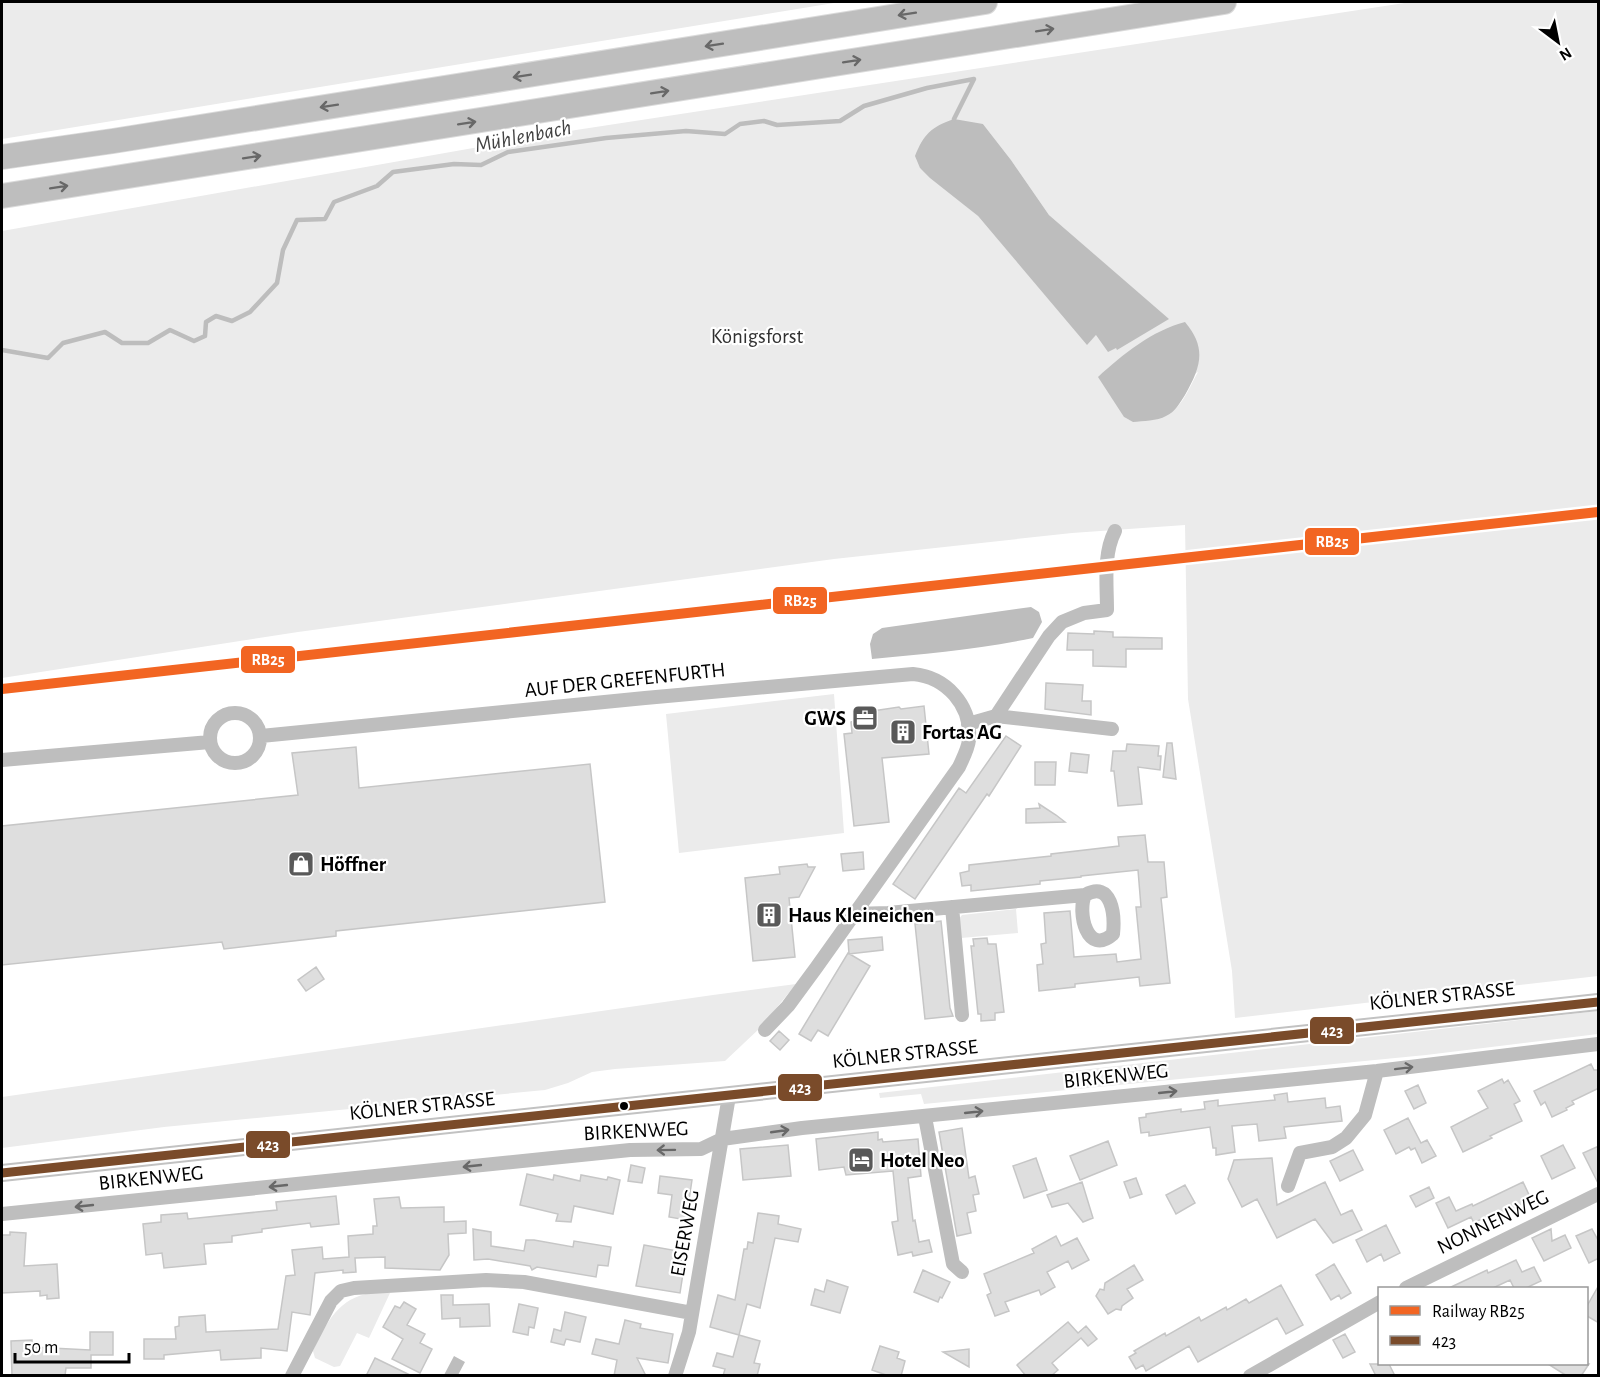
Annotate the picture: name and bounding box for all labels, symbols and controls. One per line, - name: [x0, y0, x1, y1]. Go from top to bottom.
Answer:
- one-way arrow: [897, 9, 917, 20]
- north arrow: [1528, 12, 1588, 72]
- one-way arrow: [1035, 25, 1054, 36]
- one-way arrow: [705, 40, 725, 51]
- text: N: [1556, 44, 1574, 64]
- one-way arrow: [842, 56, 862, 67]
- one-way arrow: [512, 70, 532, 81]
- one-way arrow: [649, 87, 669, 98]
- one-way arrow: [320, 101, 339, 112]
- water label: Mühlenbach: [473, 116, 573, 156]
- one-way arrow: [457, 118, 477, 129]
- one-way arrow: [242, 152, 261, 163]
- one-way arrow: [49, 182, 69, 193]
- park label: Königsforst: [711, 326, 803, 347]
- line badge: RB25: [1304, 527, 1360, 556]
- text: RB25: [1315, 534, 1349, 550]
- line badge: RB25: [772, 586, 828, 615]
- text: RB25: [783, 593, 817, 609]
- line badge: RB25: [240, 645, 296, 674]
- text: RB25: [251, 652, 285, 668]
- street label: AUF DER GREFENFURTH: [523, 659, 727, 701]
- office icon: GWS: [850, 703, 880, 733]
- place label: GWS: [804, 708, 846, 729]
- building icon: Fortas AG: [888, 717, 918, 747]
- place label: Fortas AG: [922, 722, 1002, 743]
- shop icon: Höffner: [286, 849, 316, 879]
- place label: Höffner: [320, 854, 387, 875]
- building icon: Haus Kleineichen: [754, 900, 784, 930]
- place label: Haus Kleineichen: [788, 905, 934, 926]
- street label: KÖLNER STRASSE: [1368, 977, 1516, 1014]
- line badge: 423: [1309, 1016, 1355, 1045]
- text: 423: [1321, 1023, 1343, 1039]
- street label: KÖLNER STRASSE: [831, 1035, 979, 1072]
- street label: BIRKENWEG: [1063, 1060, 1169, 1092]
- one-way arrow: [1393, 1062, 1413, 1073]
- line badge: 423: [777, 1073, 823, 1102]
- text: 423: [789, 1080, 811, 1096]
- one-way arrow: [1157, 1086, 1177, 1097]
- street label: KÖLNER STRASSE: [348, 1087, 496, 1124]
- unlabelled marker: [618, 1100, 630, 1112]
- one-way arrow: [963, 1106, 983, 1117]
- street label: BIRKENWEG: [583, 1118, 689, 1144]
- one-way arrow: [769, 1125, 789, 1136]
- line badge: 423: [245, 1130, 291, 1159]
- text: 423: [257, 1137, 279, 1153]
- one-way arrow: [656, 1144, 676, 1156]
- hotel icon: Hotel Neo: [846, 1145, 876, 1175]
- place label: Hotel Neo: [880, 1150, 965, 1171]
- one-way arrow: [462, 1161, 482, 1172]
- street label: BIRKENWEG: [98, 1162, 204, 1194]
- one-way arrow: [268, 1181, 288, 1192]
- street label: NONNENWEG: [1434, 1186, 1552, 1258]
- street label: EISERWEG: [667, 1188, 703, 1278]
- one-way arrow: [74, 1201, 94, 1212]
- legend: [1378, 1287, 1588, 1365]
- text: Railway RB25: [1432, 1303, 1525, 1321]
- scale bar: [15, 1326, 129, 1364]
- text: 423: [1432, 1333, 1456, 1351]
- text: 50 m: [24, 1339, 58, 1357]

